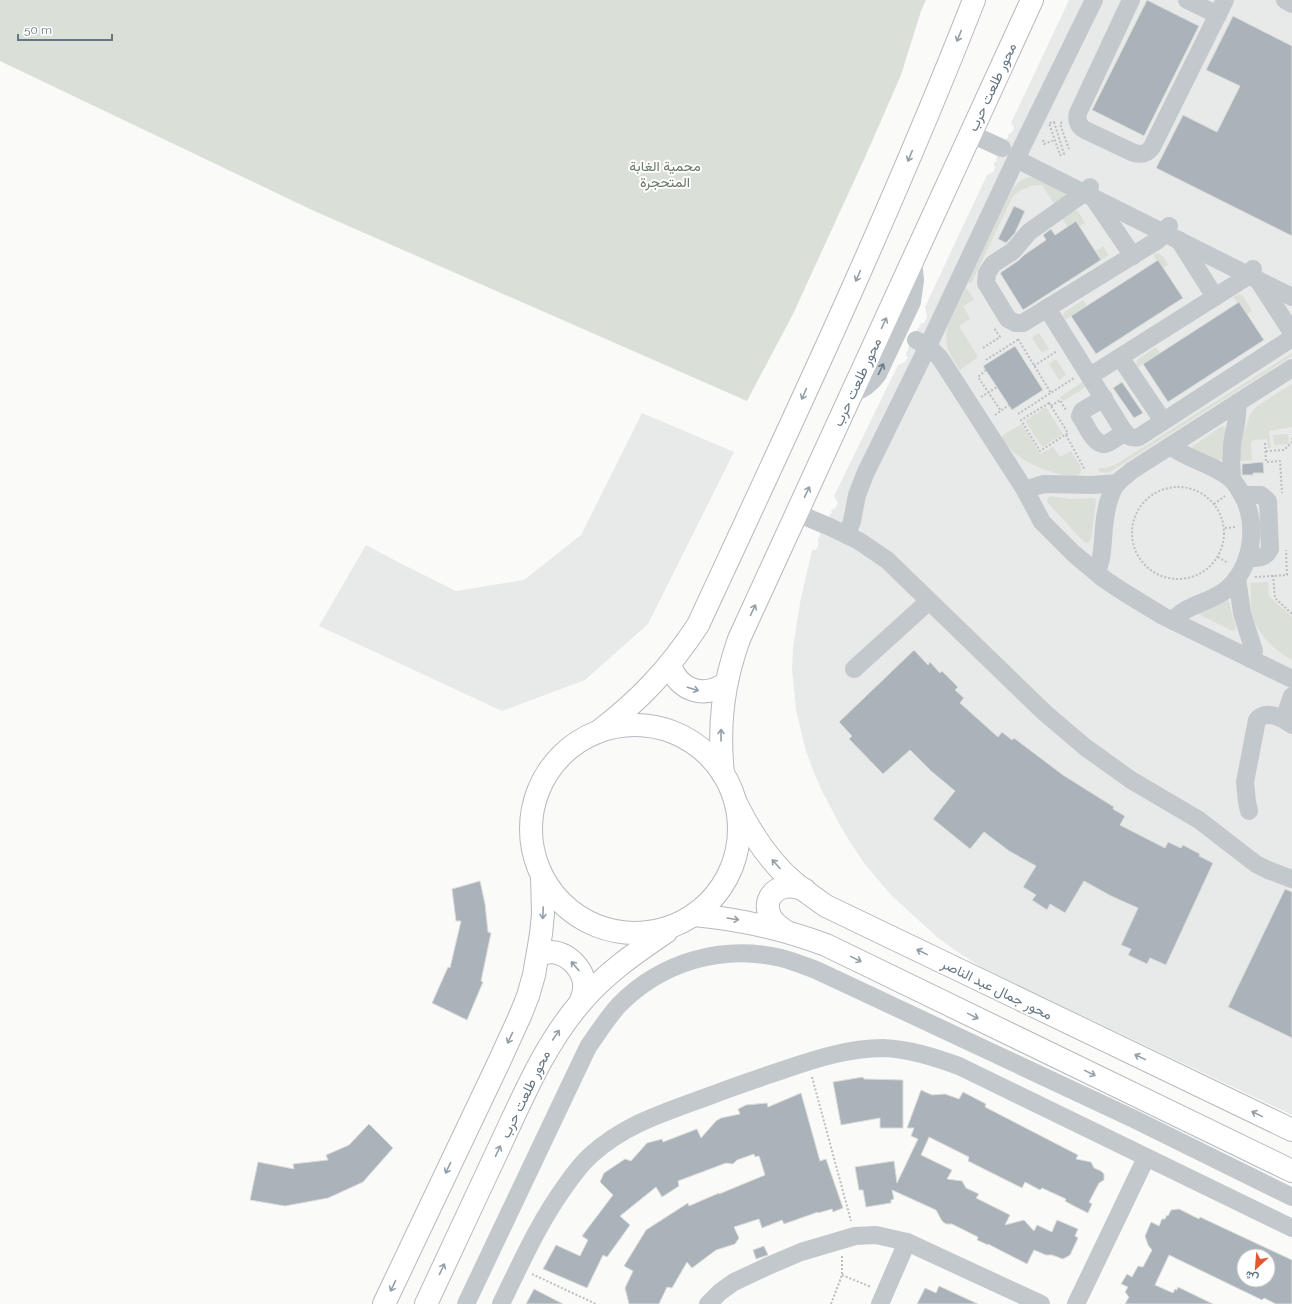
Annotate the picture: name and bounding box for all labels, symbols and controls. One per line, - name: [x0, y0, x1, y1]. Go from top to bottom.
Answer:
- scale bar: [18, 16, 112, 42]
- text: 50 m: [24, 23, 52, 37]
- one-way arrow: [955, 30, 963, 42]
- street label: محور طلعت حرب: [965, 40, 1020, 134]
- one-way arrow: [906, 150, 913, 162]
- park label: محمية الغابة المتحجرة: [629, 158, 701, 191]
- one-way arrow: [854, 269, 861, 281]
- one-way arrow: [881, 317, 888, 329]
- street label: محور طلعت حرب: [830, 335, 885, 429]
- one-way arrow: [877, 363, 885, 375]
- one-way arrow: [800, 388, 807, 400]
- one-way arrow: [804, 486, 811, 498]
- one-way arrow: [749, 604, 757, 616]
- one-way arrow: [687, 686, 700, 693]
- one-way arrow: [717, 729, 725, 742]
- one-way arrow: [771, 859, 780, 869]
- one-way arrow: [539, 906, 547, 919]
- one-way arrow: [726, 915, 739, 923]
- one-way arrow: [916, 948, 928, 955]
- street label: محور جمال عبد الناصر: [937, 955, 1055, 1025]
- one-way arrow: [850, 956, 862, 963]
- one-way arrow: [571, 960, 580, 971]
- one-way arrow: [967, 1013, 979, 1020]
- one-way arrow: [552, 1030, 560, 1041]
- one-way arrow: [505, 1032, 513, 1044]
- street label: محور طلعت حرب: [497, 1047, 554, 1141]
- one-way arrow: [1134, 1053, 1146, 1060]
- one-way arrow: [1084, 1070, 1096, 1077]
- one-way arrow: [1251, 1109, 1263, 1117]
- one-way arrow: [495, 1145, 502, 1157]
- one-way arrow: [444, 1162, 451, 1174]
- north arrow: [1236, 1248, 1276, 1288]
- one-way arrow: [439, 1263, 446, 1275]
- text: ش: [1243, 1268, 1261, 1285]
- one-way arrow: [388, 1279, 396, 1291]

